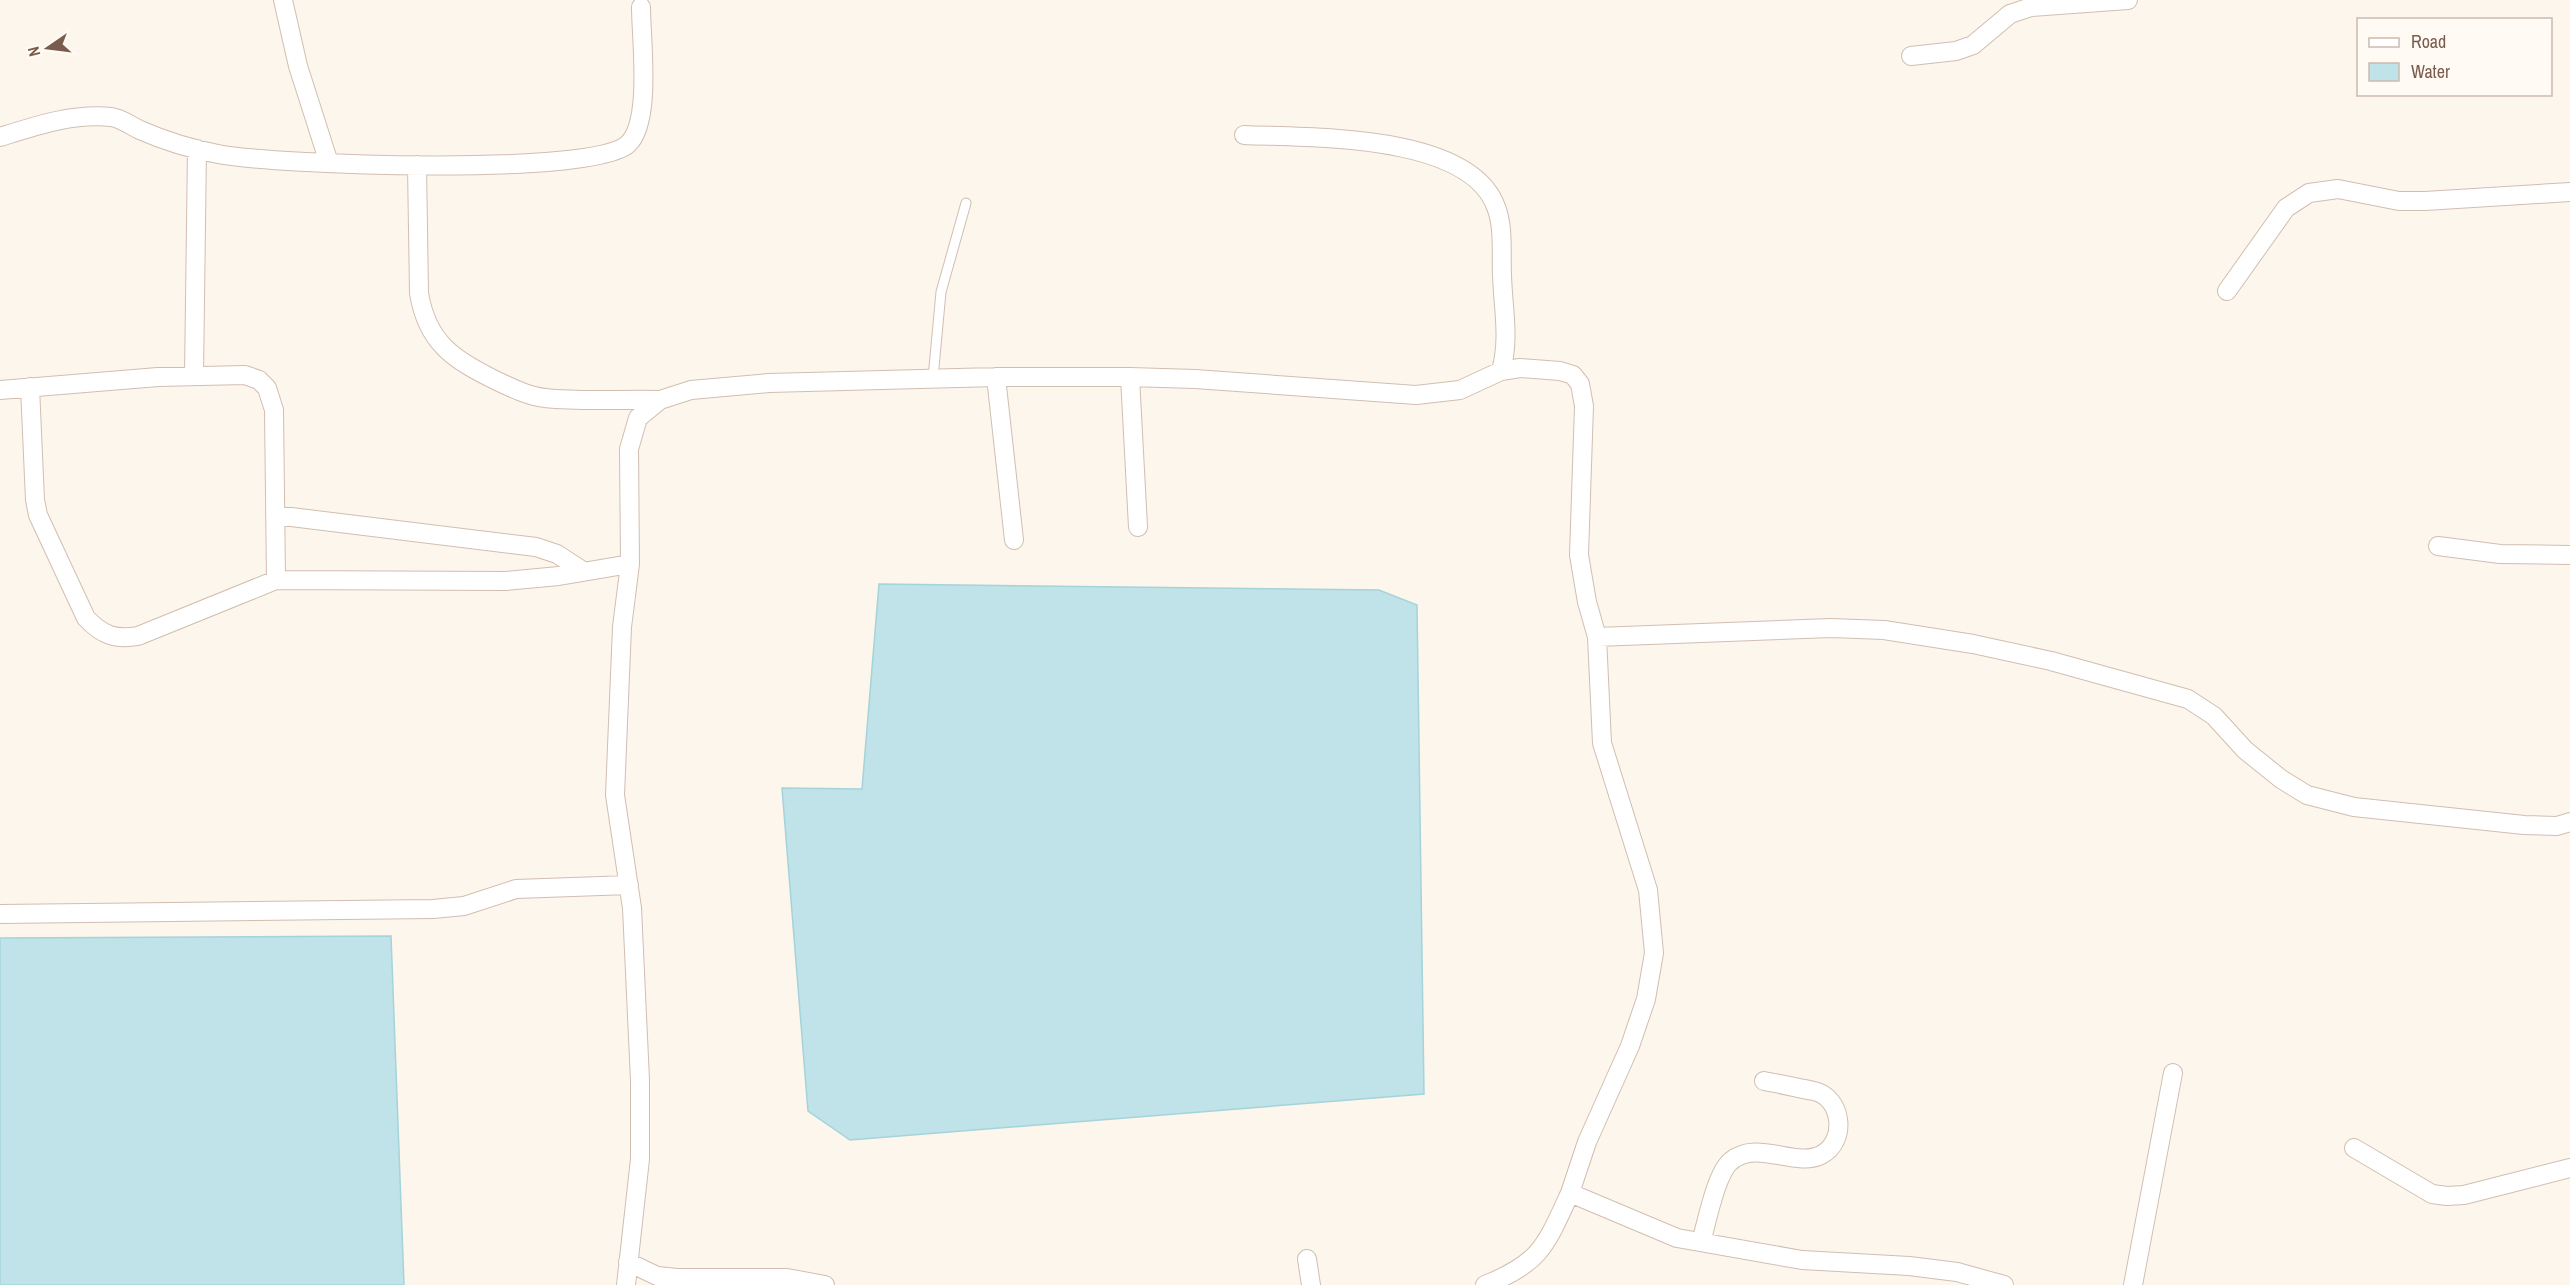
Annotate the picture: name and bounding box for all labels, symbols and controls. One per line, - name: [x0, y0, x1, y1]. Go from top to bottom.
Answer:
- north arrow: [18, 18, 78, 78]
- legend: [2357, 18, 2552, 96]
- text: Road: [2411, 29, 2446, 54]
- text: N: [22, 44, 45, 59]
- text: Water: [2411, 59, 2450, 84]

